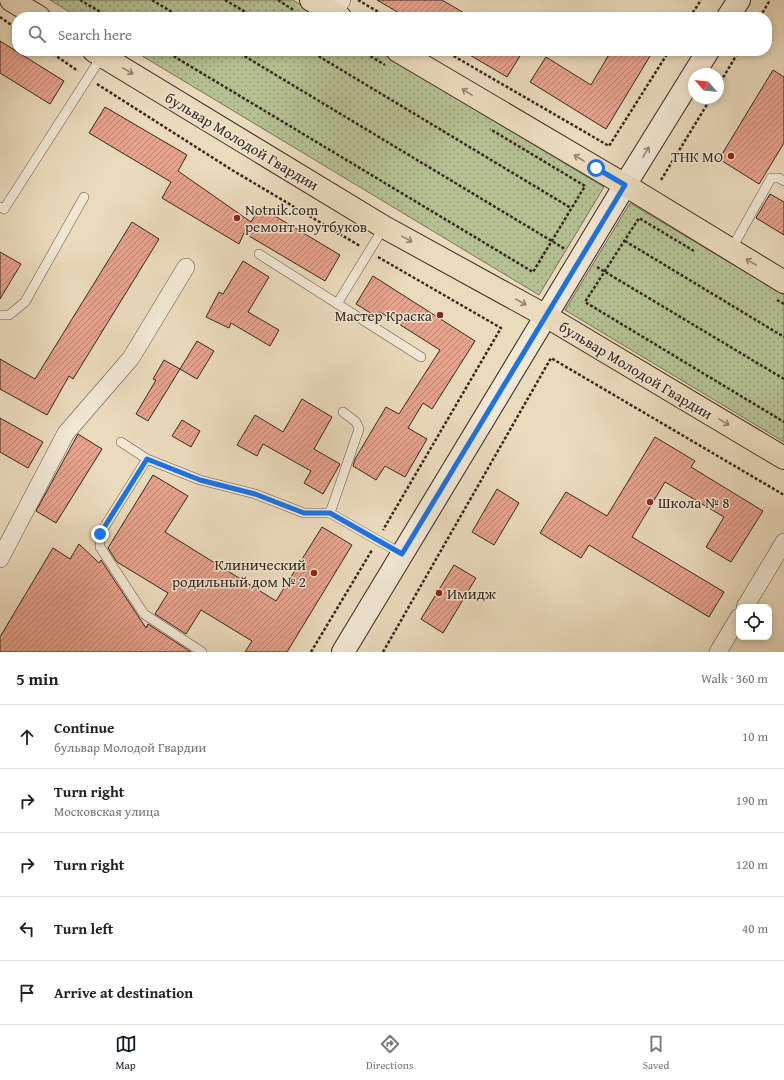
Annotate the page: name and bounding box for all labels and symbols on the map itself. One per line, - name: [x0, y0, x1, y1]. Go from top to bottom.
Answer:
- one-way arrow: [122, 68, 134, 76]
- north arrow: [688, 68, 724, 104]
- street label: бульвар Молодой Гвардии: [161, 87, 323, 195]
- one-way arrow: [462, 88, 473, 96]
- one-way arrow: [642, 146, 650, 158]
- place label: ТНК МО: [671, 146, 723, 167]
- marker: ТНК МО: [726, 151, 736, 161]
- one-way arrow: [573, 154, 585, 162]
- route start: [587, 159, 605, 177]
- place label: Notnik.com ремонт ноутбуков: [245, 199, 367, 237]
- marker: Notnik.com ремонт ноутбуков: [232, 213, 242, 223]
- one-way arrow: [401, 236, 413, 244]
- one-way arrow: [745, 257, 757, 265]
- one-way arrow: [515, 298, 527, 306]
- place label: Мастер Краска: [335, 305, 433, 326]
- marker: Мастер Краска: [435, 310, 445, 320]
- street label: бульвар Молодой Гвардии: [555, 316, 717, 424]
- one-way arrow: [718, 419, 730, 427]
- place label: Школа № 8: [658, 492, 729, 513]
- marker: Школа № 8: [645, 497, 655, 507]
- route end: [91, 525, 109, 543]
- place label: Клинический родильный дом № 2: [172, 554, 306, 592]
- marker: Клинический родильный дом № 2: [309, 568, 319, 578]
- place label: Имидж: [447, 583, 496, 604]
- marker: Имидж: [434, 588, 444, 598]

